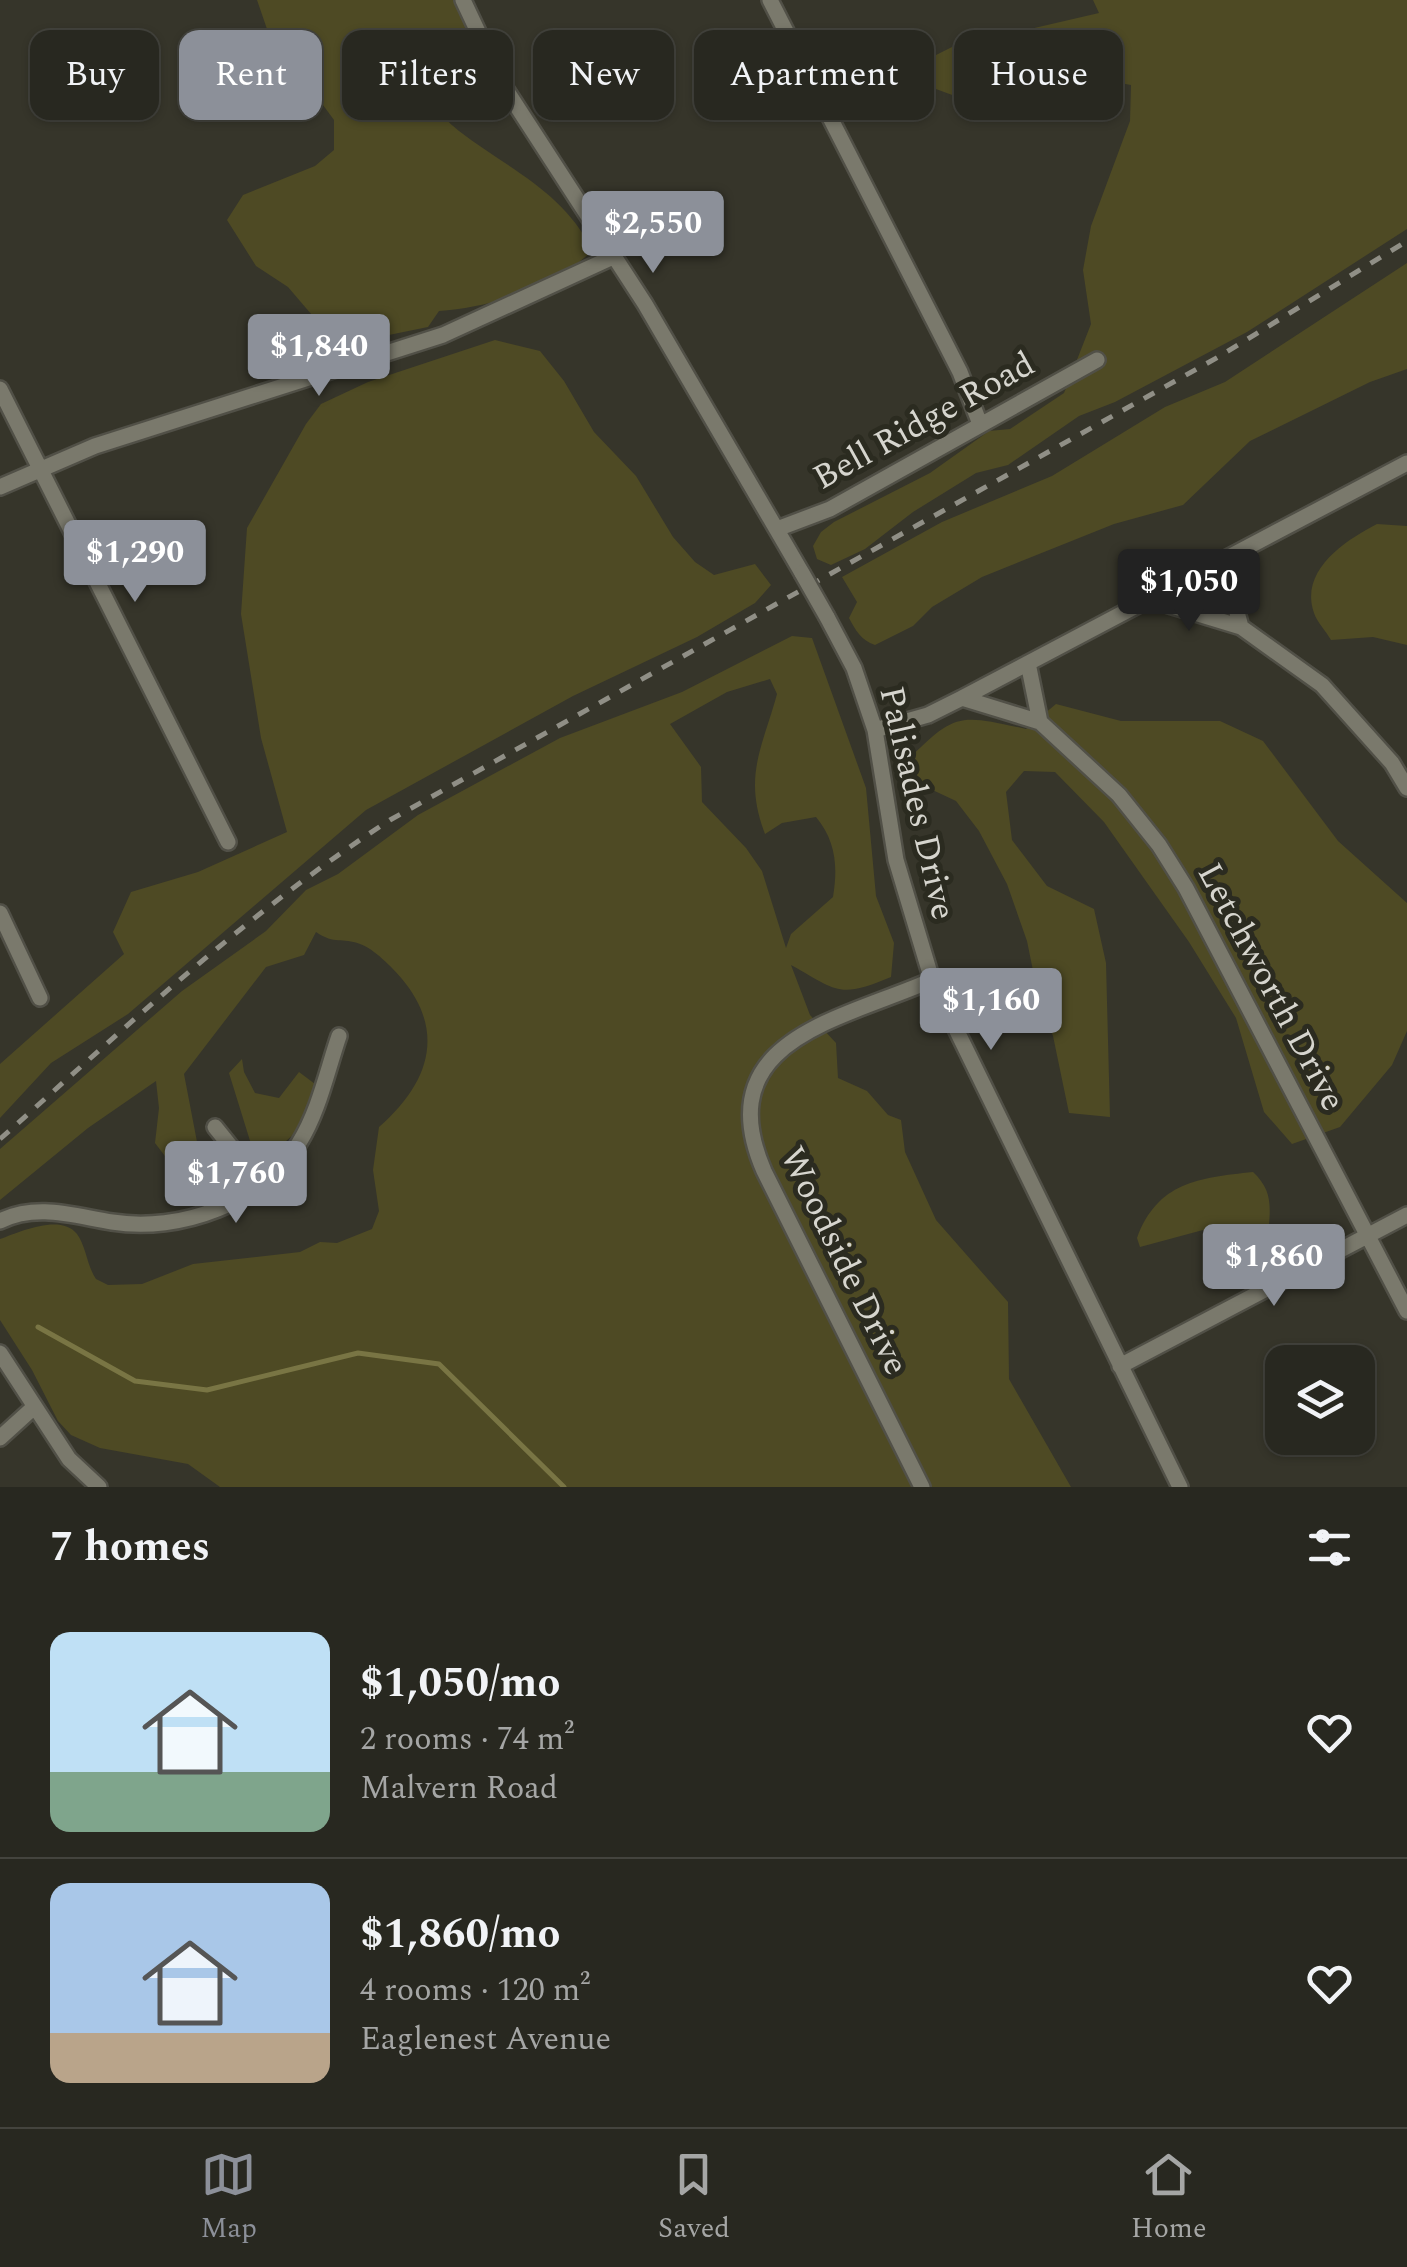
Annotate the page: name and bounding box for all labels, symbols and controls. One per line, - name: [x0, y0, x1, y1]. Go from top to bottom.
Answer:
- chip: Buy: [30, 30, 159, 120]
- chip: Rent: [179, 30, 322, 120]
- chip: Filters: [342, 30, 513, 120]
- chip: New: [533, 30, 674, 120]
- chip: Apartment: [694, 30, 934, 120]
- chip: House: [954, 30, 1123, 120]
- pin: $2,550: [572, 191, 734, 276]
- text: $2,550: [604, 199, 702, 248]
- pin: $1,840: [238, 314, 400, 399]
- text: $1,840: [270, 322, 368, 371]
- street label: Bell Ridge Road: [803, 338, 1045, 504]
- pin: $1,290: [54, 520, 216, 605]
- text: $1,290: [86, 528, 184, 577]
- pin: $1,050: [1108, 549, 1270, 634]
- text: $1,050: [1140, 557, 1238, 606]
- street label: Palisades Drive: [864, 681, 970, 925]
- street label: Letchworth Drive: [1183, 853, 1359, 1121]
- pin: $1,160: [910, 968, 1072, 1053]
- text: $1,160: [942, 976, 1040, 1025]
- street label: Woodside Drive: [766, 1138, 922, 1384]
- pin: $1,760: [155, 1141, 317, 1226]
- text: $1,760: [187, 1149, 285, 1198]
- pin: $1,860: [1193, 1224, 1355, 1309]
- text: $1,860: [1225, 1232, 1323, 1281]
- map controls: [1265, 1345, 1375, 1455]
- button: layers: [1265, 1345, 1375, 1455]
- text: 7 homes: [50, 1516, 210, 1579]
- icon: filters: [1302, 1520, 1357, 1575]
- text: $1,050/mo: [360, 1652, 560, 1715]
- icon: home: [130, 1672, 250, 1792]
- icon: heart: [1302, 1705, 1357, 1760]
- text: 2 rooms · 74 m²: [360, 1715, 574, 1764]
- text: Malvern Road: [360, 1764, 558, 1813]
- text: $1,860/mo: [360, 1903, 560, 1966]
- icon: home: [130, 1923, 250, 2043]
- icon: heart: [1302, 1956, 1357, 2011]
- text: 4 rooms · 120 m²: [360, 1966, 590, 2015]
- text: Eaglenest Avenue: [360, 2015, 611, 2064]
- tab: Map: [201, 2147, 257, 2250]
- tab: Saved: [658, 2147, 730, 2250]
- tab: Home: [1131, 2147, 1206, 2250]

